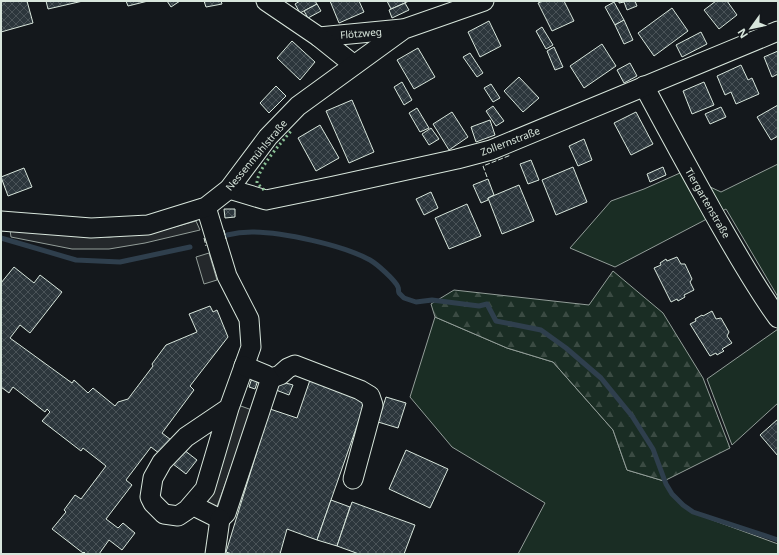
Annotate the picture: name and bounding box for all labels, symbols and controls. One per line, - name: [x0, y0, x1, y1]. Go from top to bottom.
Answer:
- north arrow: [731, 8, 771, 48]
- street label: Flötzweg: [340, 24, 382, 42]
- text: N: [733, 26, 751, 42]
- street label: Nessenmühlstraße: [222, 116, 290, 194]
- street label: Zollernstraße: [478, 123, 542, 159]
- street label: Tiergartenstraße: [682, 165, 734, 241]

